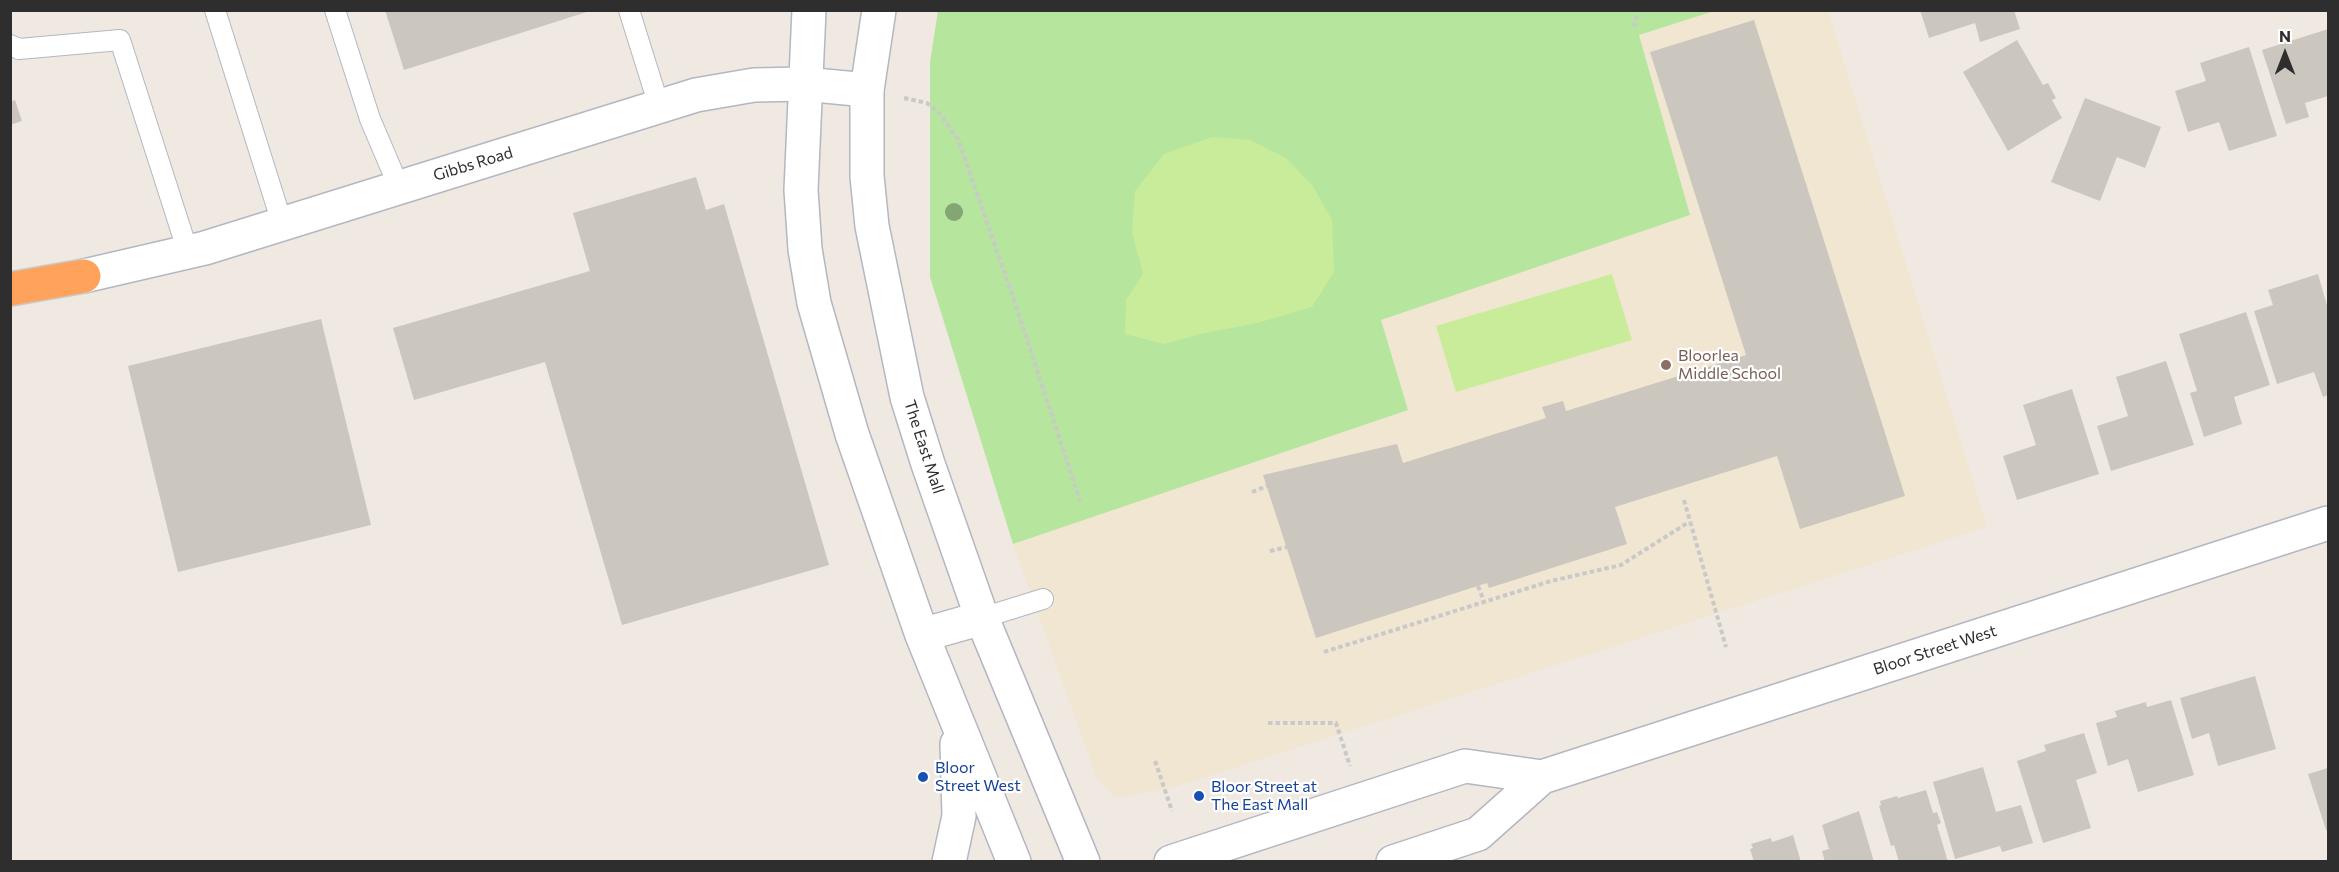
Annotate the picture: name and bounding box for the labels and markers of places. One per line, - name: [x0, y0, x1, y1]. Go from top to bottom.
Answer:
- place label: Bloorlea Middle School: [1678, 346, 1781, 384]
- marker: Bloorlea Middle School: [1659, 358, 1673, 372]
- place label: Bloor Street West: [935, 758, 1021, 796]
- marker: Bloor Street West: [916, 770, 930, 784]
- place label: Bloor Street at The East Mall: [1211, 777, 1317, 815]
- marker: Bloor Street at The East Mall: [1192, 789, 1206, 803]

